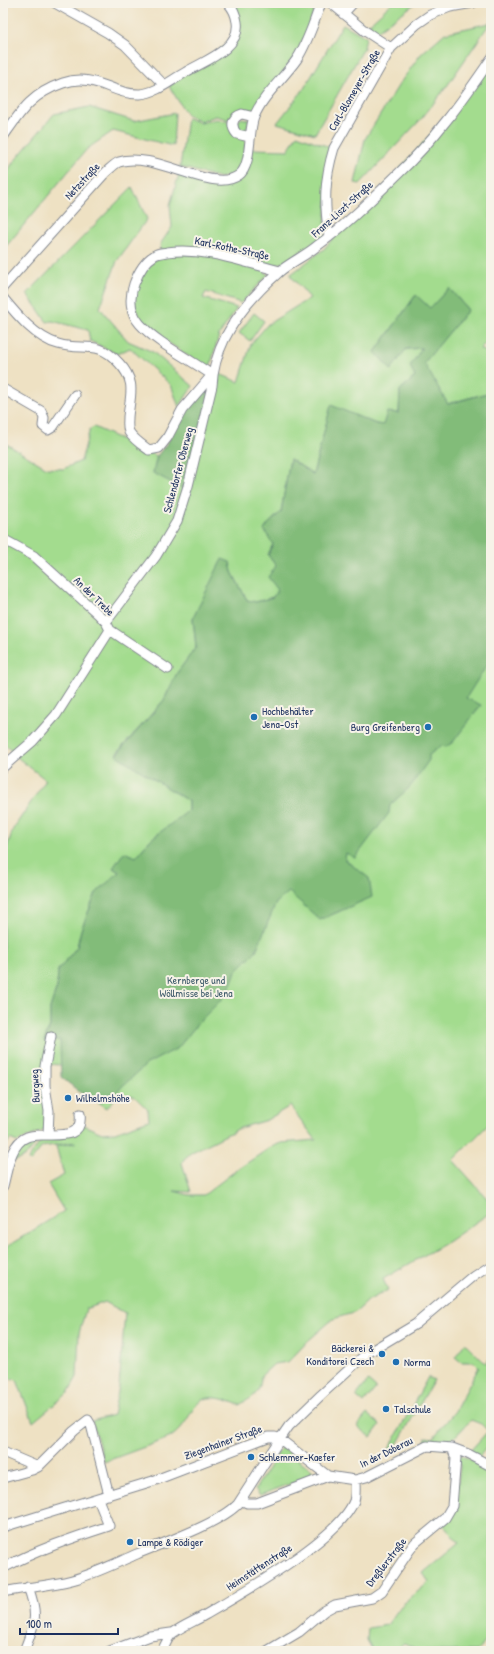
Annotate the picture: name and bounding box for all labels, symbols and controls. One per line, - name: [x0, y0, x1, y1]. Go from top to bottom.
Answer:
- street label: Carl-Blomeyer-Straße: [325, 46, 383, 133]
- street label: Netzstraße: [61, 159, 103, 202]
- street label: Franz-Liszt-Straße: [308, 177, 376, 241]
- street label: Karl-Rothe-Straße: [193, 233, 271, 263]
- street label: Schlendorfer Oberweg: [160, 426, 196, 514]
- street label: An der Trebe: [71, 573, 118, 619]
- place label: Hochbehälter Jena-Ost: [262, 704, 314, 731]
- marker: Hochbehälter Jena-Ost: [249, 712, 259, 722]
- place label: Burg Greifenberg: [351, 720, 420, 734]
- marker: Burg Greifenberg: [423, 722, 433, 732]
- park label: Kernberge und Wöllmisse bei Jena: [160, 973, 233, 1000]
- street label: Burgweg: [27, 1069, 43, 1103]
- place label: Wilhelmshöhe: [76, 1091, 130, 1105]
- marker: Wilhelmshöhe: [63, 1093, 73, 1103]
- place label: Bäckerei & Konditorei Czech: [306, 1341, 374, 1368]
- marker: Bäckerei & Konditorei Czech: [377, 1349, 387, 1359]
- place label: Norma: [404, 1355, 431, 1369]
- marker: Norma: [391, 1357, 401, 1367]
- place label: Talschule: [394, 1402, 432, 1416]
- marker: Talschule: [381, 1404, 391, 1414]
- street label: Ziegenhainer Straße: [182, 1421, 264, 1463]
- street label: In der Doberau: [357, 1433, 415, 1471]
- place label: Schlemmer-Kaefer: [259, 1450, 336, 1464]
- marker: Schlemmer-Kaefer: [246, 1452, 256, 1462]
- street label: Dreßlerstraße: [363, 1534, 410, 1589]
- place label: Lampe & Rödiger: [138, 1535, 204, 1549]
- marker: Lampe & Rödiger: [125, 1537, 135, 1547]
- street label: Heimstättenstraße: [224, 1540, 295, 1593]
- scale bar: [20, 1610, 118, 1636]
- text: 100 m: [26, 1615, 52, 1632]

